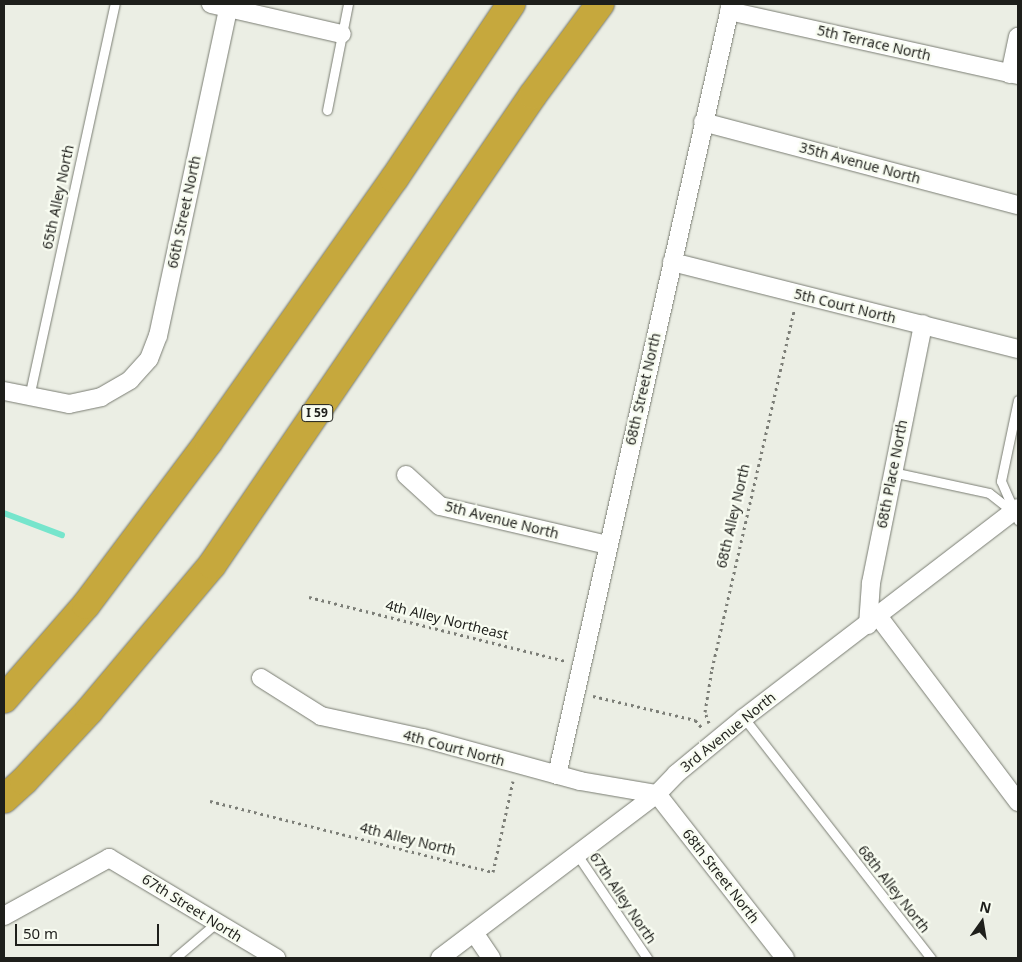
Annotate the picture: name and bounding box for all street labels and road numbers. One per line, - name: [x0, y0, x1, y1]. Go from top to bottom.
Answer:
- street label: 5th Terrace North: [816, 22, 932, 64]
- street label: 35th Avenue North: [798, 139, 922, 187]
- street label: 65th Alley North: [39, 143, 77, 251]
- street label: 66th Street North: [164, 154, 204, 270]
- street label: 5th Court North: [792, 285, 898, 327]
- street label: 68th Street North: [622, 331, 664, 447]
- road number: I 59: [301, 403, 333, 422]
- street label: 68th Place North: [873, 418, 911, 530]
- street label: 68th Alley North: [713, 462, 753, 570]
- street label: 5th Avenue North: [443, 498, 561, 542]
- street label: 4th Alley Northeast: [384, 597, 510, 643]
- street label: 3rd Avenue North: [677, 689, 779, 775]
- street label: 4th Court North: [401, 726, 507, 770]
- street label: 4th Alley North: [358, 819, 458, 859]
- street label: 68th Street North: [679, 826, 763, 926]
- street label: 68th Alley North: [855, 842, 933, 936]
- street label: 67th Alley North: [586, 849, 660, 947]
- street label: 67th Street North: [139, 870, 245, 946]

